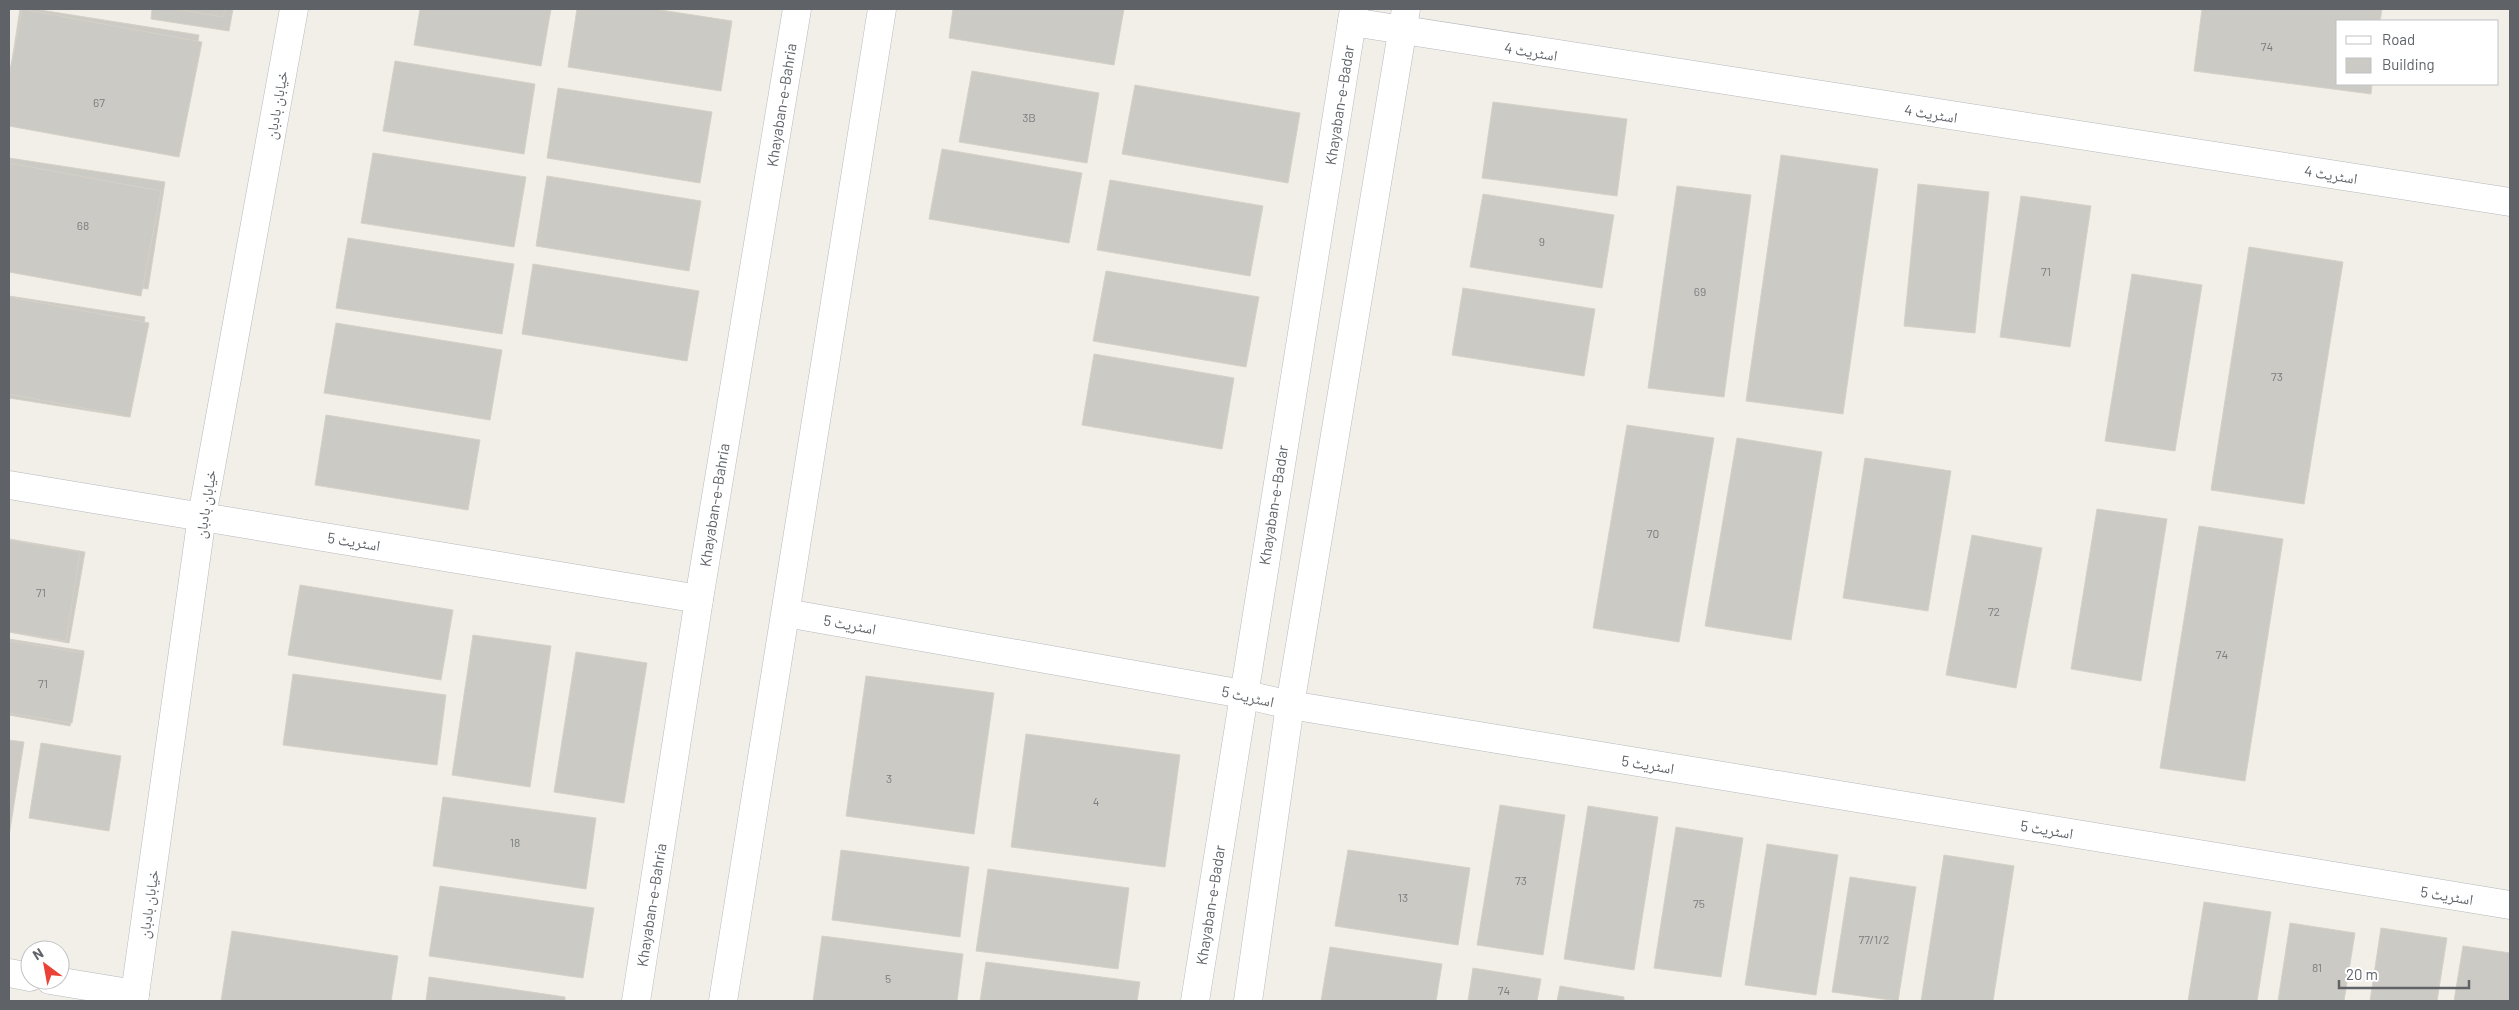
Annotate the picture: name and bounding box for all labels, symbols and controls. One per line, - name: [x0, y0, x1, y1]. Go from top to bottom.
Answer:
- legend: [2336, 20, 2499, 85]
- text: Road: [2382, 30, 2415, 48]
- street label: اسٹریٹ 4: [1503, 38, 1559, 65]
- house number: 74: [2261, 39, 2273, 53]
- street label: Khayaban-e-Bahria: [762, 42, 800, 168]
- street label: Khayaban-e-Badar: [1321, 43, 1357, 166]
- text: Building: [2382, 55, 2435, 73]
- street label: خیابان بادبان: [261, 69, 293, 141]
- house number: 67: [93, 95, 105, 109]
- street label: اسٹریٹ 4: [1903, 100, 1959, 127]
- house number: 3B: [1022, 110, 1036, 124]
- street label: اسٹریٹ 4: [2303, 161, 2359, 188]
- house number: 68: [77, 218, 89, 232]
- house number: 9: [1539, 234, 1545, 248]
- house number: 71: [2041, 264, 2051, 278]
- house number: 69: [1694, 284, 1706, 298]
- house number: 73: [2271, 369, 2283, 383]
- street label: Khayaban-e-Bahria: [695, 442, 733, 568]
- street label: Khayaban-e-Badar: [1255, 443, 1291, 566]
- street label: خیابان بادبان: [191, 468, 221, 540]
- house number: 70: [1647, 526, 1659, 540]
- street label: اسٹریٹ 5: [326, 528, 382, 555]
- house number: 71: [36, 585, 46, 599]
- house number: 72: [1988, 604, 2000, 618]
- street label: اسٹریٹ 5: [822, 611, 878, 638]
- house number: 74: [2216, 647, 2228, 661]
- house number: 71: [38, 676, 48, 690]
- street label: اسٹریٹ 5: [1220, 682, 1276, 711]
- street label: اسٹریٹ 5: [1620, 751, 1676, 778]
- house number: 3: [886, 771, 892, 785]
- house number: 4: [1093, 794, 1099, 808]
- street label: اسٹریٹ 5: [2019, 816, 2075, 843]
- house number: 18: [510, 835, 520, 849]
- street label: Khayaban-e-Bahria: [632, 842, 670, 968]
- street label: Khayaban-e-Badar: [1192, 843, 1228, 966]
- street label: خیابان بادبان: [134, 868, 164, 940]
- house number: 73: [1515, 873, 1527, 887]
- street label: اسٹریٹ 5: [2419, 882, 2475, 909]
- house number: 13: [1398, 890, 1408, 904]
- house number: 75: [1693, 896, 1705, 910]
- house number: 77/1/2: [1859, 932, 1889, 946]
- north arrow: [20, 940, 70, 990]
- text: N: [29, 944, 46, 963]
- scale bar: [2339, 958, 2469, 990]
- house number: 81: [2312, 960, 2322, 974]
- text: 20 m: [2346, 965, 2378, 983]
- house number: 5: [885, 971, 891, 985]
- house number: 74: [1498, 983, 1510, 997]

